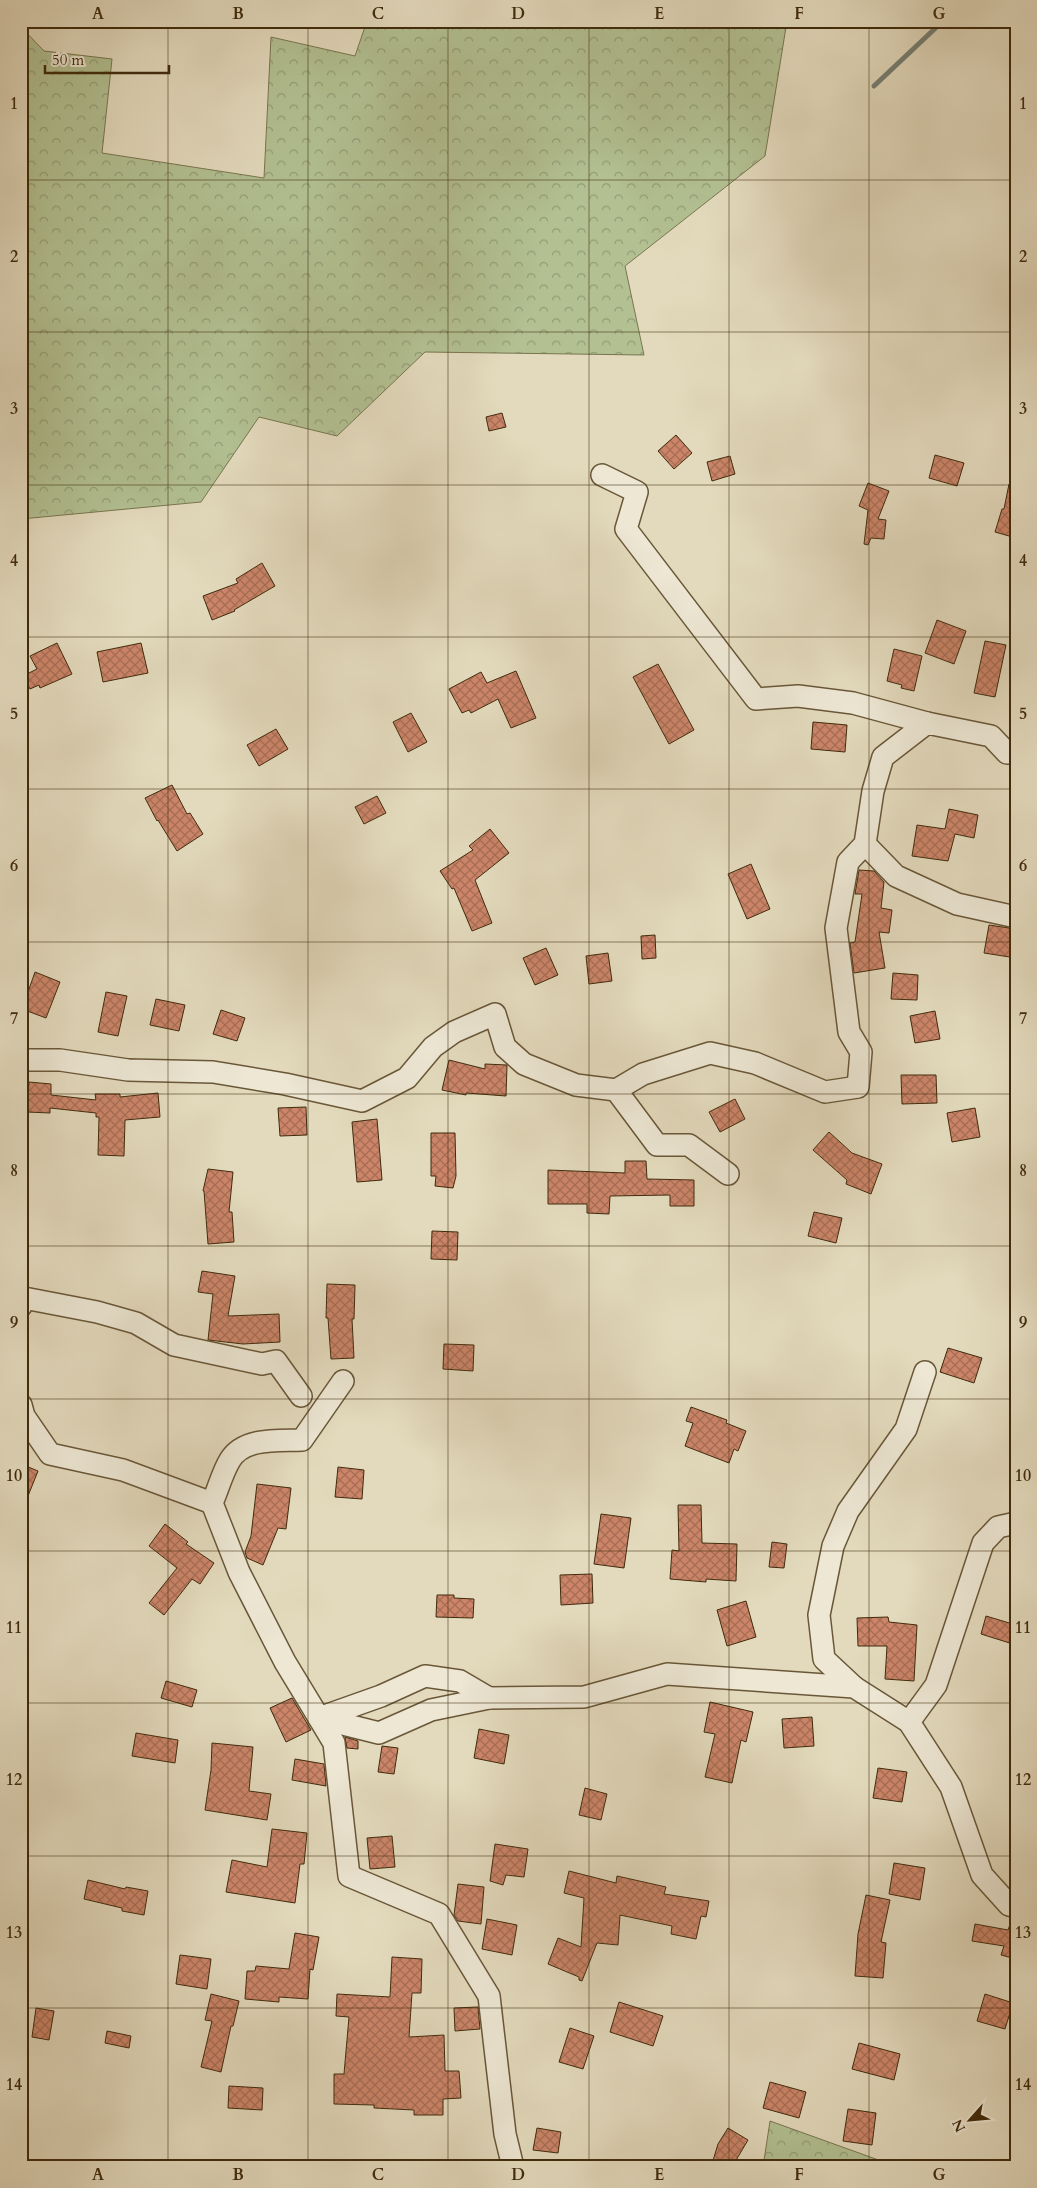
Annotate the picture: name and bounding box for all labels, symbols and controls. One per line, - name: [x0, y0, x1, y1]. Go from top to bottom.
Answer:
- text: A: [92, 3, 104, 25]
- text: B: [232, 3, 244, 25]
- text: C: [372, 3, 384, 25]
- text: D: [511, 3, 525, 25]
- text: E: [654, 3, 664, 25]
- text: F: [794, 3, 804, 25]
- text: G: [932, 3, 946, 25]
- scale bar: [45, 42, 169, 74]
- text: 50 m: [52, 50, 84, 70]
- text: 1: [10, 93, 18, 115]
- text: 1: [1019, 93, 1027, 115]
- text: 2: [10, 246, 18, 268]
- text: 2: [1019, 246, 1027, 268]
- text: 3: [10, 398, 18, 420]
- text: 3: [1019, 398, 1027, 420]
- text: 4: [10, 550, 18, 572]
- text: 4: [1019, 550, 1027, 572]
- text: 5: [10, 703, 18, 725]
- text: 5: [1019, 703, 1027, 725]
- text: 6: [10, 855, 18, 877]
- text: 6: [1019, 855, 1027, 877]
- text: 7: [10, 1008, 18, 1030]
- text: 7: [1019, 1008, 1027, 1030]
- text: 8: [10, 1160, 18, 1182]
- text: 8: [1019, 1160, 1027, 1182]
- text: 9: [10, 1312, 18, 1334]
- text: 9: [1019, 1312, 1027, 1334]
- text: 10: [6, 1465, 22, 1487]
- text: 10: [1015, 1465, 1031, 1487]
- text: 11: [6, 1617, 22, 1639]
- text: 11: [1015, 1617, 1031, 1639]
- text: 12: [6, 1769, 22, 1791]
- text: 12: [1015, 1769, 1031, 1791]
- text: 13: [6, 1922, 22, 1944]
- text: 13: [1015, 1922, 1031, 1944]
- text: 14: [6, 2074, 22, 2096]
- text: 14: [1015, 2074, 1031, 2096]
- north arrow: [944, 2096, 994, 2146]
- text: N: [948, 2116, 970, 2135]
- text: A: [92, 2164, 104, 2186]
- text: B: [232, 2164, 244, 2186]
- text: C: [372, 2164, 384, 2186]
- text: D: [511, 2164, 525, 2186]
- text: E: [654, 2164, 664, 2186]
- text: F: [794, 2164, 804, 2186]
- text: G: [932, 2164, 946, 2186]

